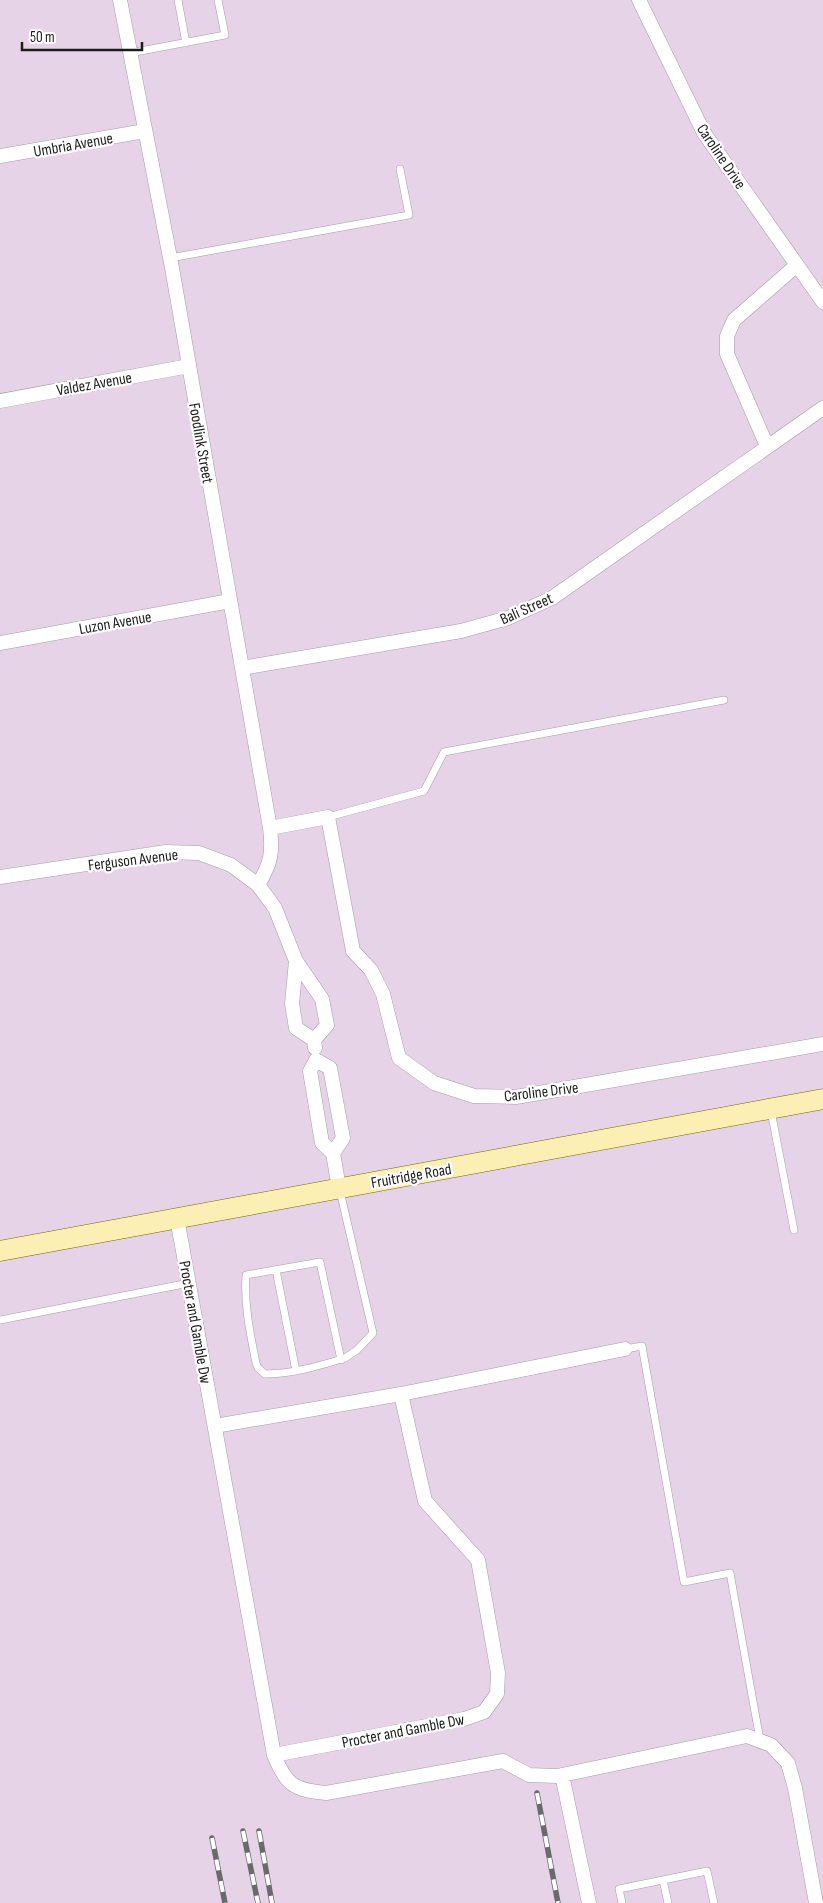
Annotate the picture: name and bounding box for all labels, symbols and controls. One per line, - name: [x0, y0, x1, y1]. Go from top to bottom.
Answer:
- scale bar: [22, 20, 142, 52]
- text: 50 m: [30, 28, 55, 47]
- street label: Caroline Drive: [692, 121, 750, 193]
- street label: Umbria Avenue: [32, 129, 114, 162]
- street label: Valdez Avenue: [55, 368, 134, 400]
- street label: Foodlink Street: [184, 402, 217, 485]
- street label: Bali Street: [497, 589, 556, 629]
- street label: Luzon Avenue: [78, 608, 153, 639]
- street label: Ferguson Avenue: [87, 846, 179, 875]
- street label: Caroline Drive: [503, 1079, 579, 1106]
- street label: Fruitridge Road: [370, 1160, 453, 1193]
- street label: Procter and Gamble Dw: [174, 1259, 215, 1385]
- street label: Procter and Gamble Dw: [340, 1710, 466, 1753]

